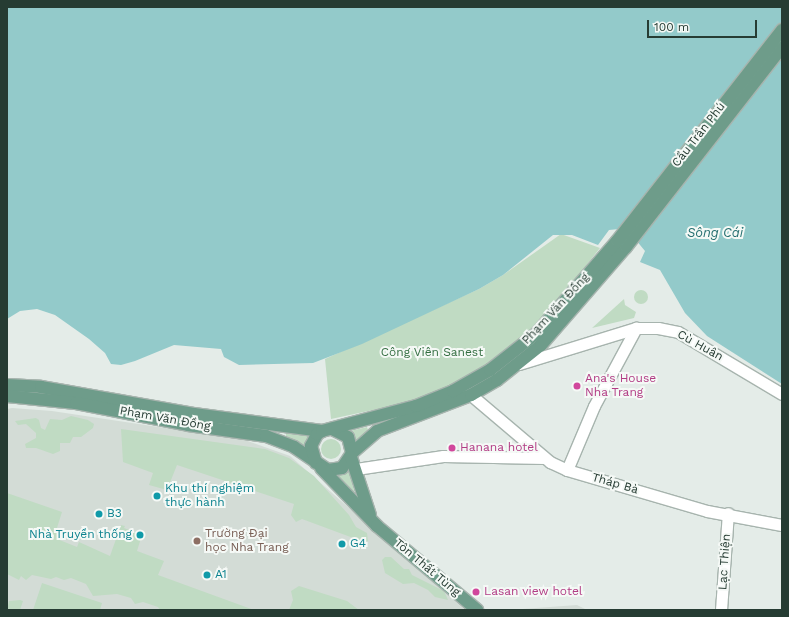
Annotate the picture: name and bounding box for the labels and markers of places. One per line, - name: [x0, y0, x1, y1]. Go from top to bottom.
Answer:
- place label: Ana's House Nha Trang: [585, 372, 656, 400]
- marker: Ana's House Nha Trang: [572, 381, 582, 391]
- place label: Hanana hotel: [460, 441, 538, 455]
- marker: Hanana hotel: [447, 443, 457, 453]
- place label: Khu thí nghiệm thực hành: [165, 482, 254, 510]
- marker: Khu thí nghiệm thực hành: [152, 491, 162, 501]
- place label: B3: [107, 507, 122, 521]
- marker: B3: [94, 509, 104, 519]
- place label: Trường Đại học Nha Trang: [205, 527, 289, 555]
- place label: Nhà Truyền thống: [28, 528, 132, 542]
- marker: Nhà Truyền thống: [135, 530, 145, 540]
- marker: Trường Đại học Nha Trang: [192, 536, 202, 546]
- place label: G4: [350, 537, 366, 551]
- marker: G4: [337, 539, 347, 549]
- place label: A1: [215, 568, 227, 582]
- marker: A1: [202, 570, 212, 580]
- place label: Lasan view hotel: [484, 585, 583, 599]
- marker: Lasan view hotel: [471, 587, 481, 597]

